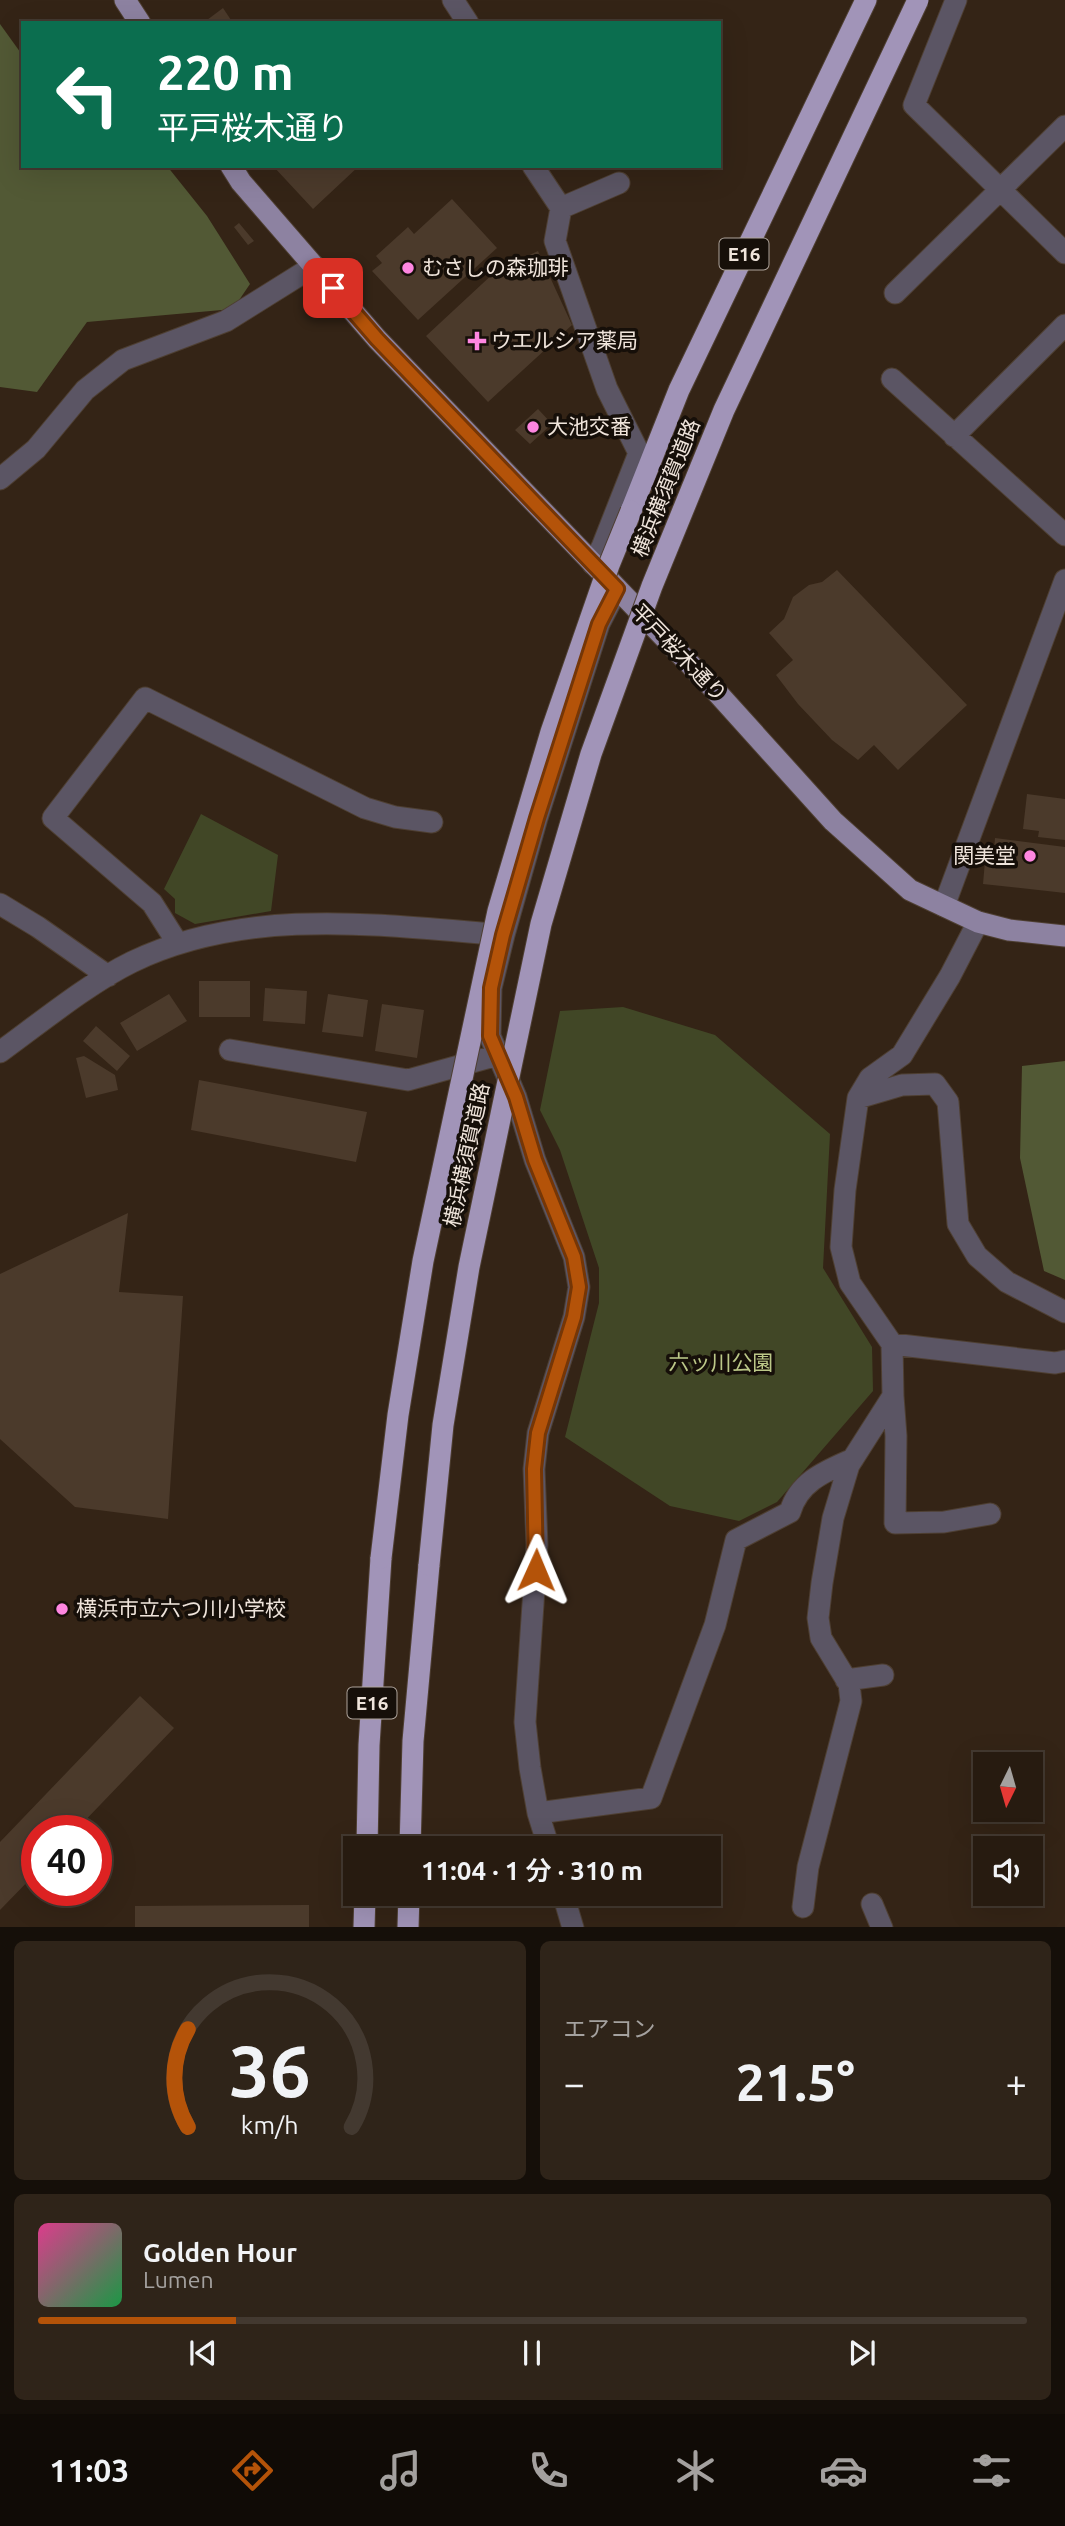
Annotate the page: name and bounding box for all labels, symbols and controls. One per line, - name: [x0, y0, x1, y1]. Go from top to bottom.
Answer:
- text: 220 m: [157, 44, 294, 99]
- icon: left: [42, 49, 133, 140]
- text: 平戸桜木通り: [157, 109, 349, 145]
- road number: E16: [720, 238, 768, 270]
- place label: むさしの森珈琲: [422, 255, 569, 279]
- pin: [303, 258, 363, 318]
- marker: むさしの森珈琲: [400, 260, 416, 276]
- icon: arrive: [314, 269, 352, 307]
- place label: ウエルシア薬局: [491, 328, 638, 352]
- marker: ウエルシア薬局: [469, 333, 485, 349]
- place label: 大池交番: [547, 414, 631, 438]
- street label: 横浜横須賀道路: [626, 415, 704, 560]
- marker: 大池交番: [525, 419, 541, 435]
- street label: 平戸桜木通り: [627, 599, 732, 706]
- place label: 関美堂: [953, 843, 1016, 867]
- marker: 関美堂: [1022, 848, 1038, 864]
- street label: 横浜横須賀道路: [439, 1080, 493, 1229]
- park label: 六ッ川公園: [669, 1350, 774, 1374]
- position arrow: [499, 1533, 573, 1607]
- place label: 横浜市立六つ川小学校: [76, 1596, 286, 1620]
- marker: 横浜市立六つ川小学校: [54, 1601, 70, 1617]
- road number: E16: [348, 1688, 396, 1718]
- north arrow: [973, 1752, 1043, 1822]
- map controls: [973, 1752, 1043, 1906]
- speed limit sign: 40: [21, 1815, 112, 1906]
- button: sound: [973, 1836, 1043, 1906]
- text: 11:04 · 1 分 · 310 m: [421, 1856, 643, 1885]
- text: エアコン: [564, 2016, 656, 2041]
- text: 36: [229, 2029, 311, 2111]
- text: 21.5°: [736, 2053, 855, 2111]
- text: −: [564, 2062, 585, 2104]
- text: +: [1006, 2062, 1027, 2104]
- text: km/h: [241, 2110, 299, 2138]
- text: Golden Hour: [143, 2238, 297, 2267]
- text: Lumen: [143, 2267, 214, 2292]
- icon: previous: [184, 2334, 222, 2372]
- icon: pause: [513, 2334, 551, 2372]
- icon: next: [843, 2334, 881, 2372]
- icon: directions: [228, 2446, 277, 2495]
- icon: music: [376, 2446, 425, 2495]
- icon: phone: [524, 2446, 573, 2495]
- icon: climate: [671, 2446, 720, 2495]
- icon: car: [819, 2446, 868, 2495]
- icon: filters: [967, 2446, 1016, 2495]
- text: 11:03: [49, 2452, 129, 2488]

